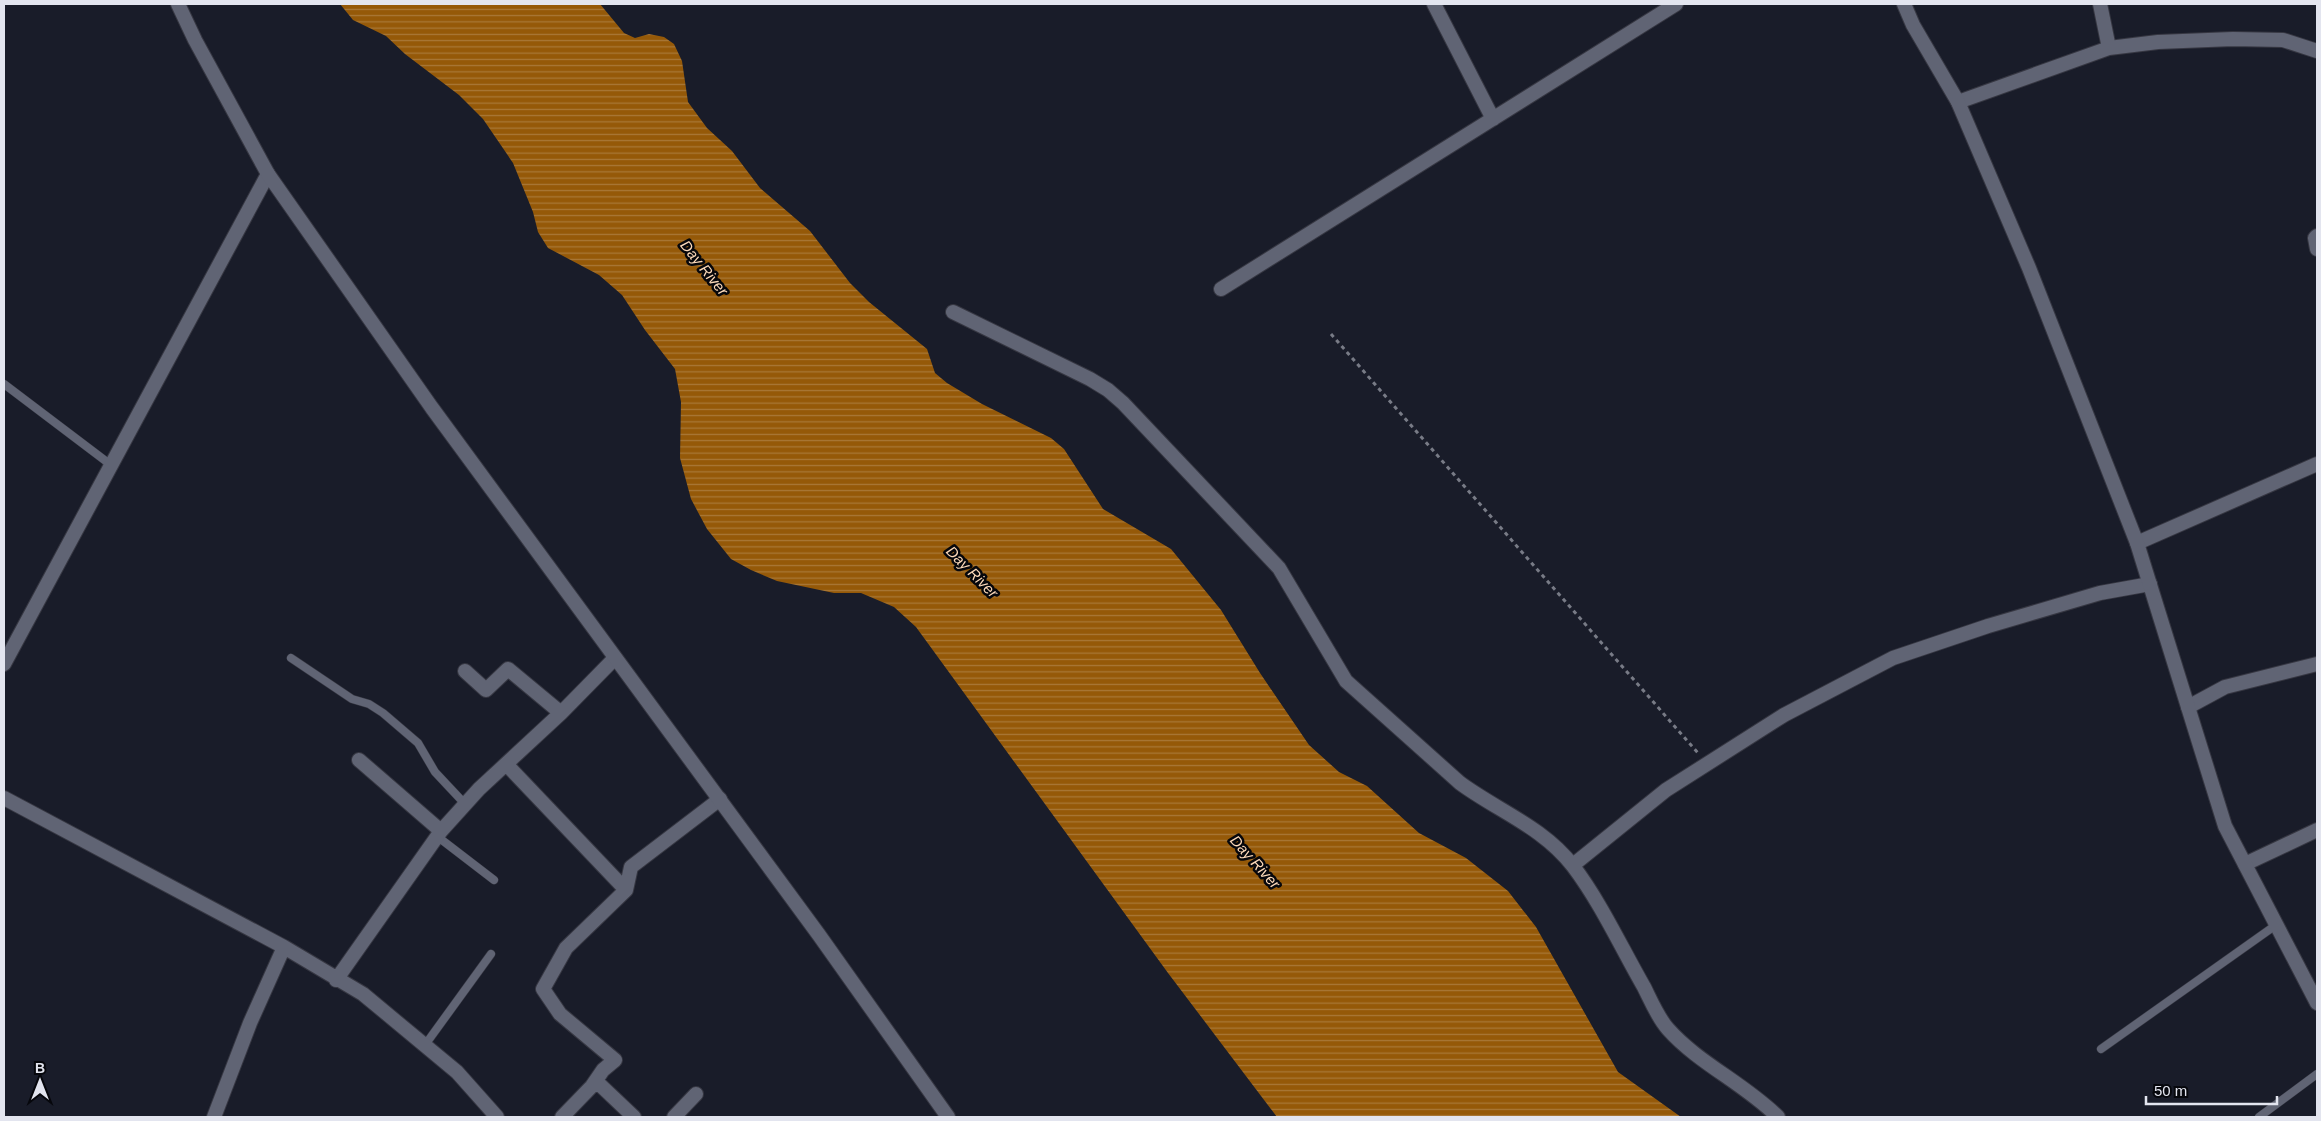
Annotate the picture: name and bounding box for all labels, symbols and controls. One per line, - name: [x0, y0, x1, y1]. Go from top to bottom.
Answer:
- water label: Day River: [677, 237, 732, 299]
- water label: Day River: [943, 542, 1002, 602]
- water label: Day River: [1227, 832, 1284, 893]
- north arrow: [15, 1056, 65, 1106]
- text: B: [35, 1060, 45, 1076]
- scale bar: [2146, 1074, 2277, 1106]
- text: 50 m: [2154, 1082, 2187, 1099]

